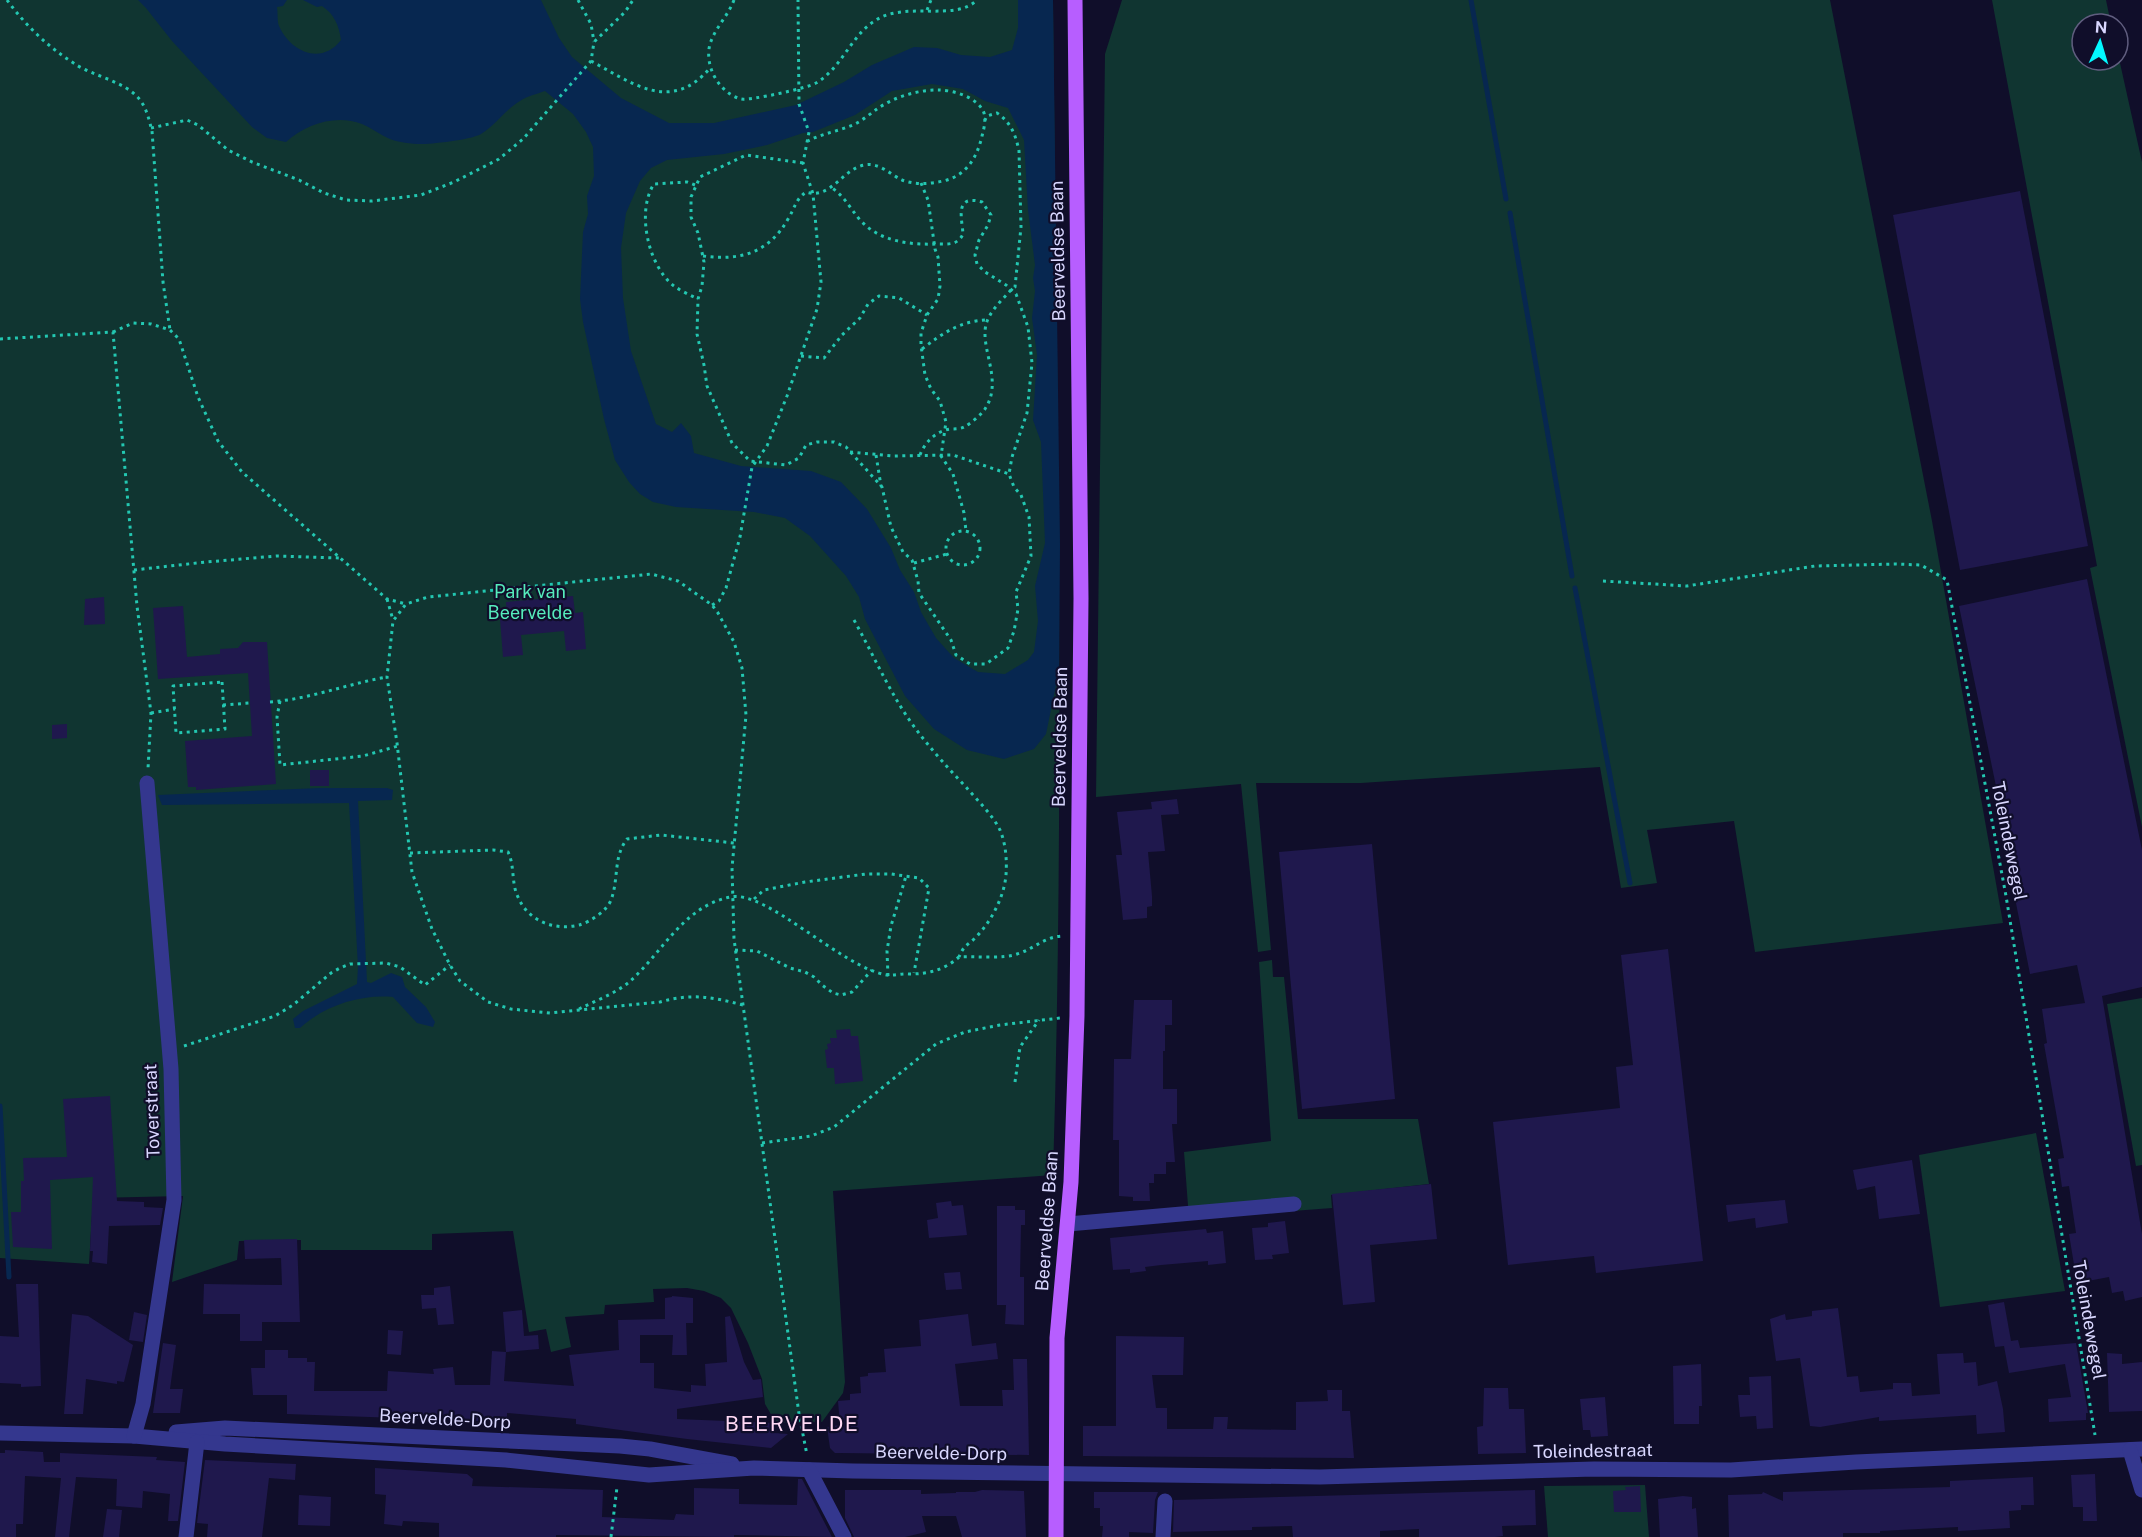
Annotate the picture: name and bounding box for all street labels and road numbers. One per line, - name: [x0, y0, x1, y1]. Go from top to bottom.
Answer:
- street label: Beerveldse Baan: [1046, 181, 1069, 321]
- street label: Beerveldse Baan: [1048, 667, 1071, 807]
- street label: Toleindewegel: [1988, 779, 2031, 902]
- street label: Toverstraat: [139, 1063, 164, 1159]
- street label: Beerveldse Baan: [1031, 1150, 1062, 1292]
- street label: Toleindewegel: [2069, 1258, 2110, 1381]
- street label: Beervelde-Dorp: [378, 1405, 512, 1432]
- street label: Toleindestraat: [1533, 1439, 1653, 1462]
- street label: Beervelde-Dorp: [875, 1441, 1007, 1464]

